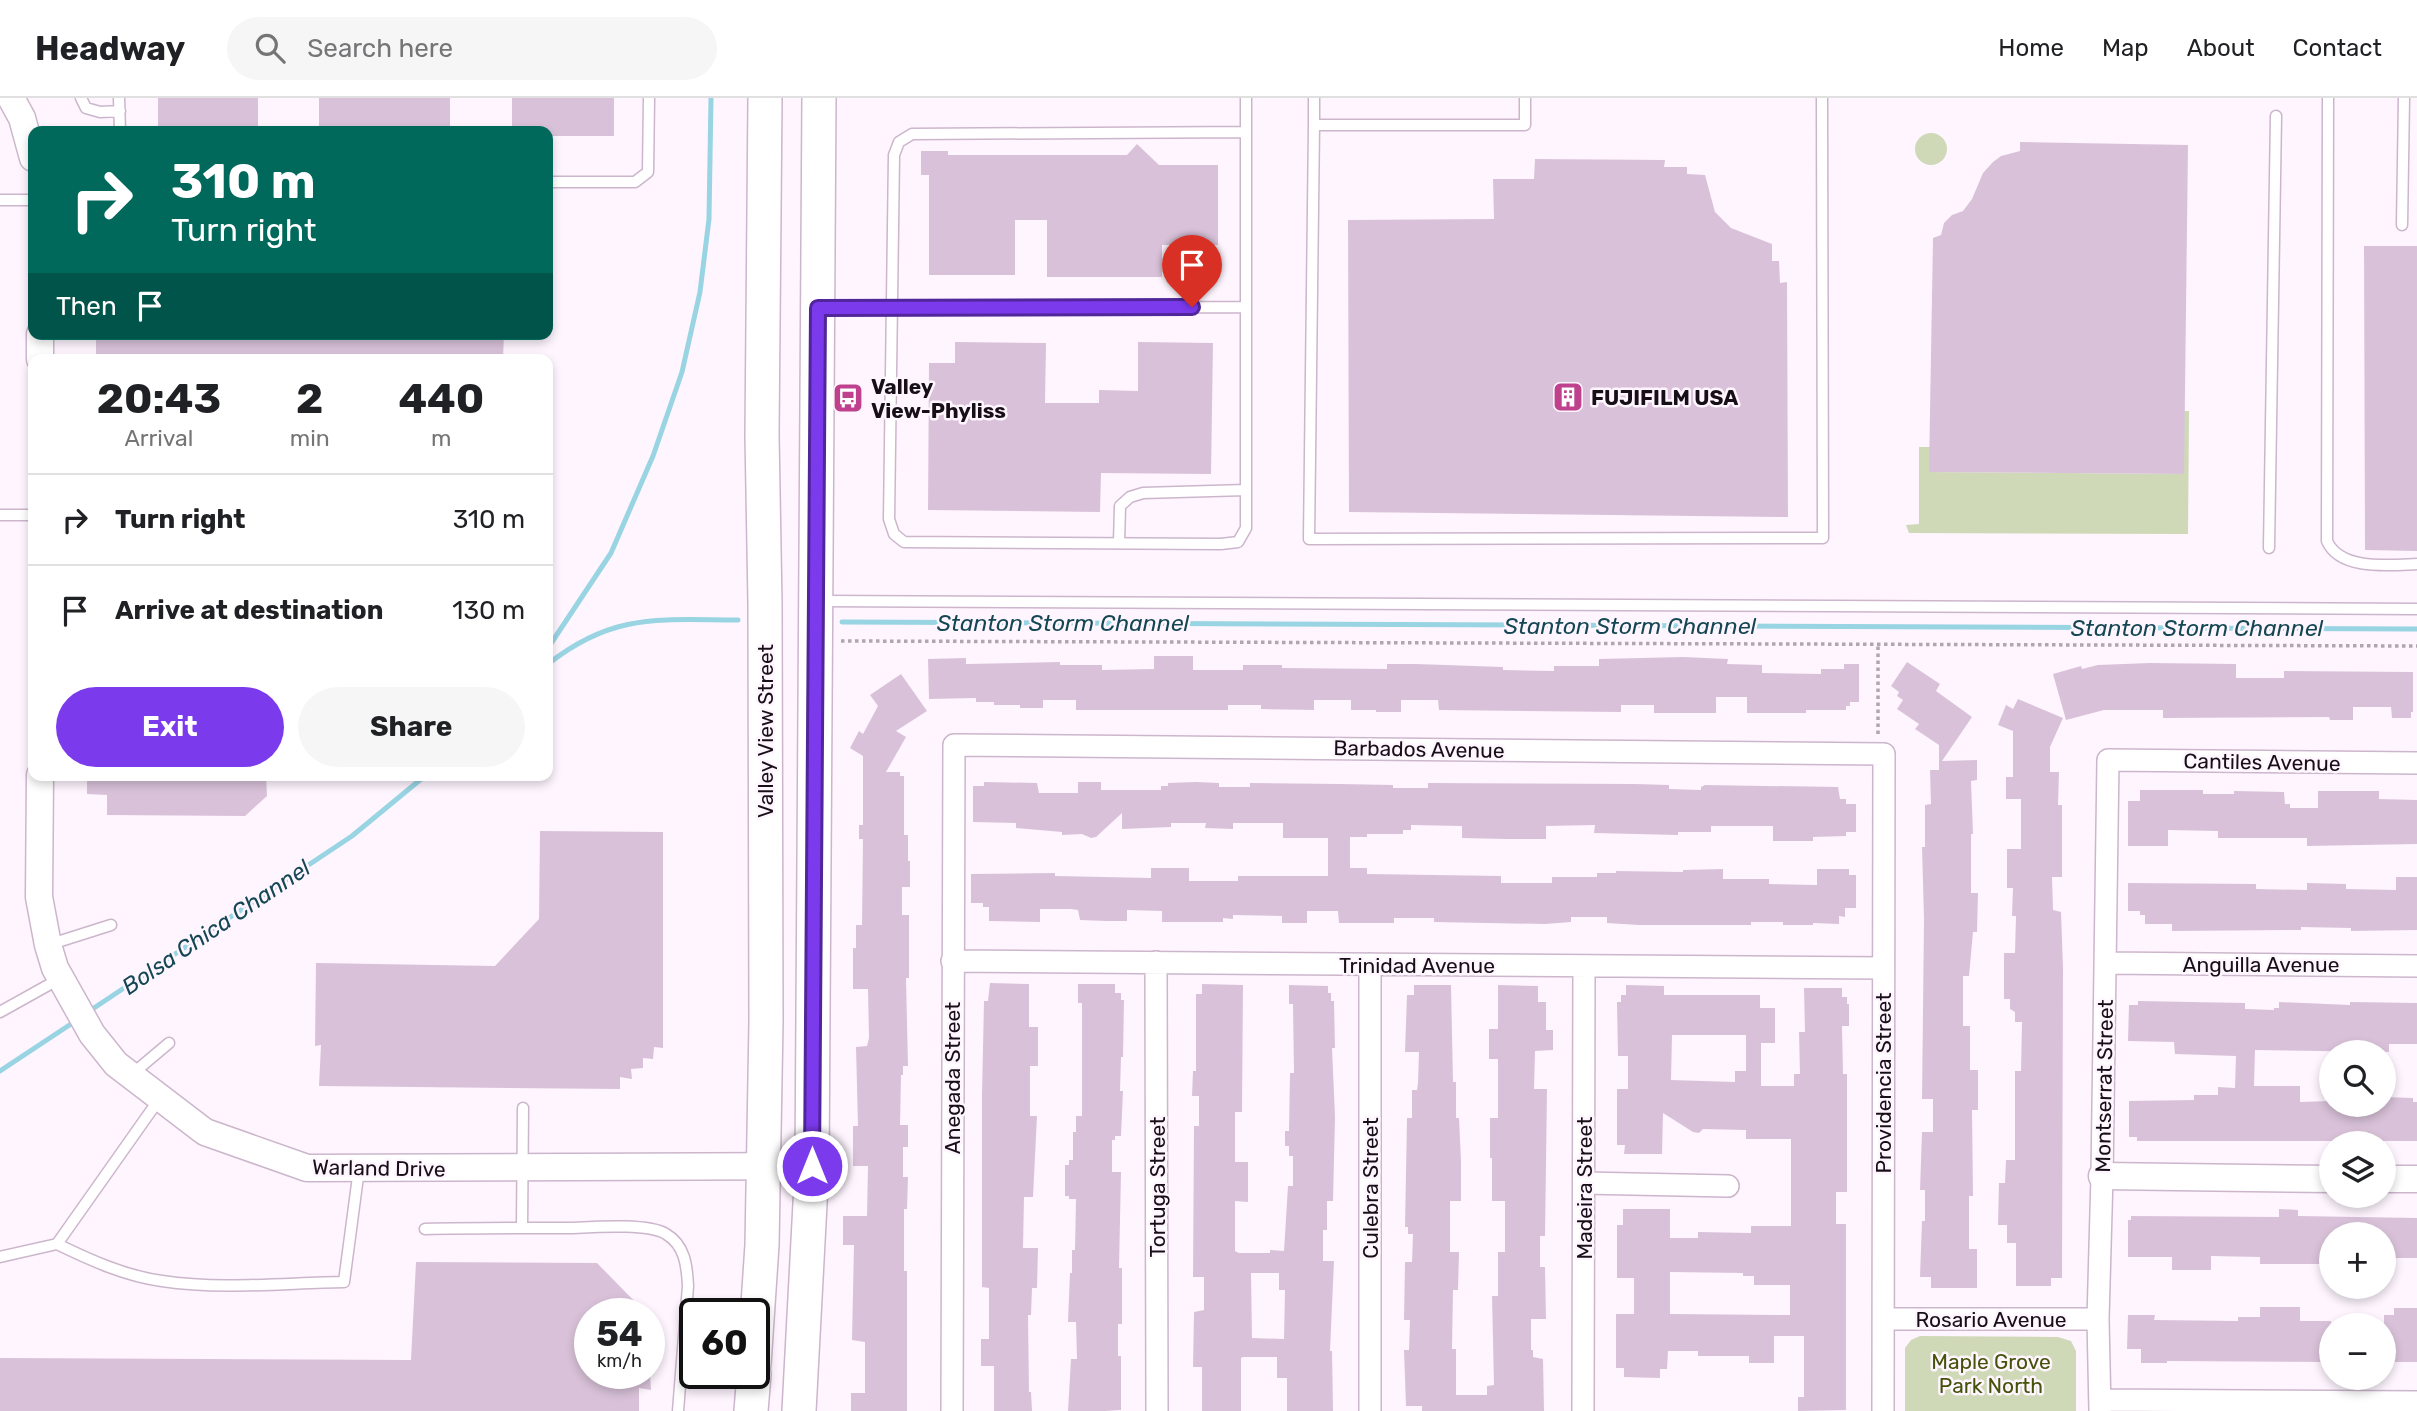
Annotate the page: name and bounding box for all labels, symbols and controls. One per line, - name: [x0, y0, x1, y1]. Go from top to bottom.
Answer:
- search box: [227, 17, 717, 80]
- text: Headway: [35, 29, 185, 68]
- icon: search: [251, 29, 289, 67]
- text: Search here: [307, 33, 453, 64]
- text: Home: [1998, 34, 2064, 62]
- text: Map: [2102, 34, 2149, 62]
- text: About: [2187, 34, 2255, 62]
- text: Contact: [2293, 34, 2382, 62]
- text: 310 m: [171, 152, 316, 210]
- icon: right: [56, 154, 147, 245]
- text: Turn right: [171, 211, 316, 249]
- pin: [1162, 235, 1222, 307]
- icon: arrive: [1173, 246, 1211, 284]
- icon: arrive: [131, 287, 169, 325]
- text: Then: [56, 291, 117, 322]
- text: 20:43: [97, 374, 221, 424]
- text: 2: [296, 374, 323, 424]
- text: 440: [398, 374, 484, 424]
- place label: Valley View-Phyliss: [871, 374, 1006, 423]
- building icon: FUJIFILM USA: [1551, 380, 1585, 414]
- bus stop icon: Valley View-Phyliss: [831, 381, 865, 415]
- place label: FUJIFILM USA: [1591, 385, 1738, 410]
- text: Arrival: [124, 424, 193, 452]
- text: min: [290, 424, 330, 452]
- text: m: [431, 424, 452, 452]
- icon: right: [56, 501, 94, 539]
- text: Turn right: [115, 504, 245, 535]
- text: 310 m: [453, 504, 525, 535]
- icon: arrive: [56, 592, 94, 630]
- text: Arrive at destination: [115, 595, 383, 626]
- text: 130 m: [452, 595, 525, 626]
- water label: Stanton Storm Channel: [937, 609, 1190, 637]
- water label: Stanton Storm Channel: [1504, 612, 1757, 640]
- water label: Stanton Storm Channel: [2071, 614, 2324, 642]
- street label: Valley View Street: [753, 644, 778, 818]
- button: Exit: [56, 687, 284, 767]
- button: Share: [298, 687, 525, 767]
- street label: Barbados Avenue: [1333, 735, 1505, 763]
- street label: Cantiles Avenue: [2183, 748, 2341, 776]
- water label: Bolsa Chica Channel: [117, 853, 316, 1000]
- street label: Anguilla Avenue: [2183, 952, 2340, 977]
- street label: Trinidad Avenue: [1339, 953, 1495, 978]
- street label: Providencia Street: [1871, 993, 1896, 1173]
- street label: Montserrat Street: [2090, 999, 2118, 1173]
- street label: Anegada Street: [940, 1002, 965, 1154]
- map controls: [2319, 1040, 2396, 1390]
- button: search: [2319, 1040, 2396, 1117]
- street label: Tortuga Street: [1145, 1116, 1170, 1258]
- street label: Culebra Street: [1358, 1117, 1383, 1259]
- street label: Madeira Street: [1572, 1117, 1597, 1259]
- position arrow: [775, 1129, 849, 1203]
- button: layers: [2319, 1131, 2396, 1208]
- street label: Warland Drive: [312, 1154, 446, 1182]
- button: +: [2319, 1222, 2396, 1299]
- speed limit sign: 60: [679, 1298, 770, 1389]
- street label: Rosario Avenue: [1915, 1307, 2067, 1332]
- text: 54: [596, 1313, 643, 1355]
- button: −: [2319, 1313, 2396, 1390]
- park label: Maple Grove Park North: [1931, 1349, 2051, 1398]
- text: km/h: [597, 1350, 642, 1372]

